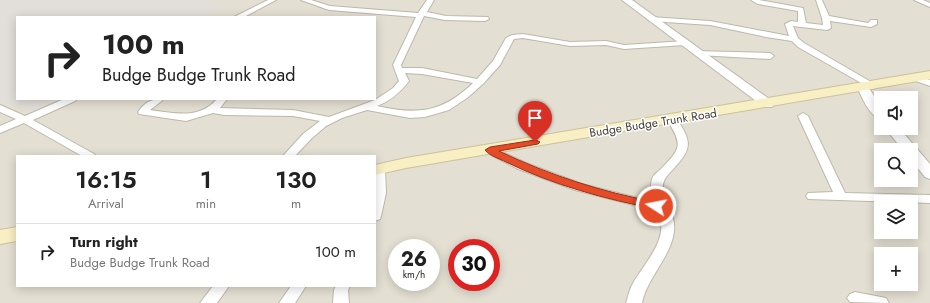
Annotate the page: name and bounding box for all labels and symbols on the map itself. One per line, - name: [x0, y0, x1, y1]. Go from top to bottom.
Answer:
- pin: [518, 101, 552, 142]
- street label: Budge Budge Trunk Road: [588, 104, 718, 142]
- position arrow: [635, 185, 677, 227]
- speed limit sign: 30: [448, 239, 500, 291]

